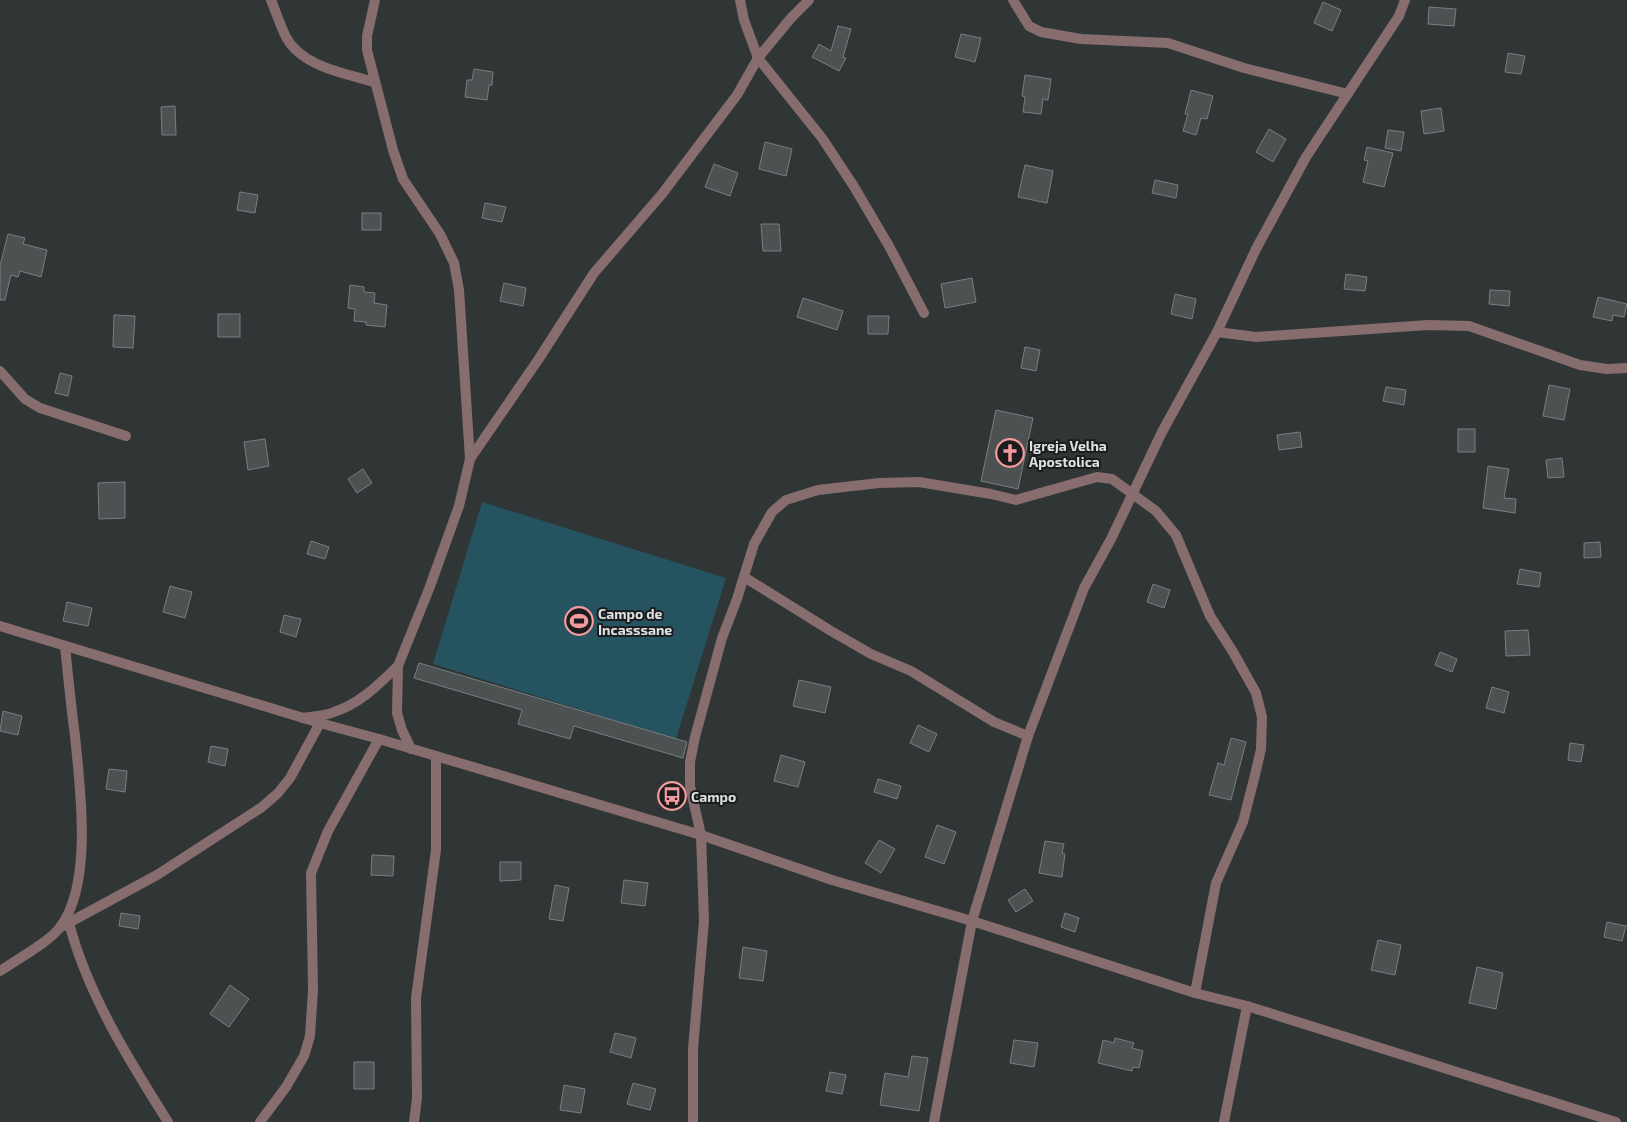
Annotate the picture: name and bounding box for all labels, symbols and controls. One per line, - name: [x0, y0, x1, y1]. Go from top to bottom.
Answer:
- place label: Igreja Velha Apostolica: [1029, 437, 1107, 470]
- church icon: Igreja Velha Apostolica: [995, 438, 1025, 468]
- place label: Campo de Incasssane: [598, 605, 672, 638]
- sports icon: Campo de Incasssane: [564, 606, 594, 636]
- bus stop icon: Campo: [657, 781, 687, 811]
- place label: Campo: [691, 788, 736, 805]

